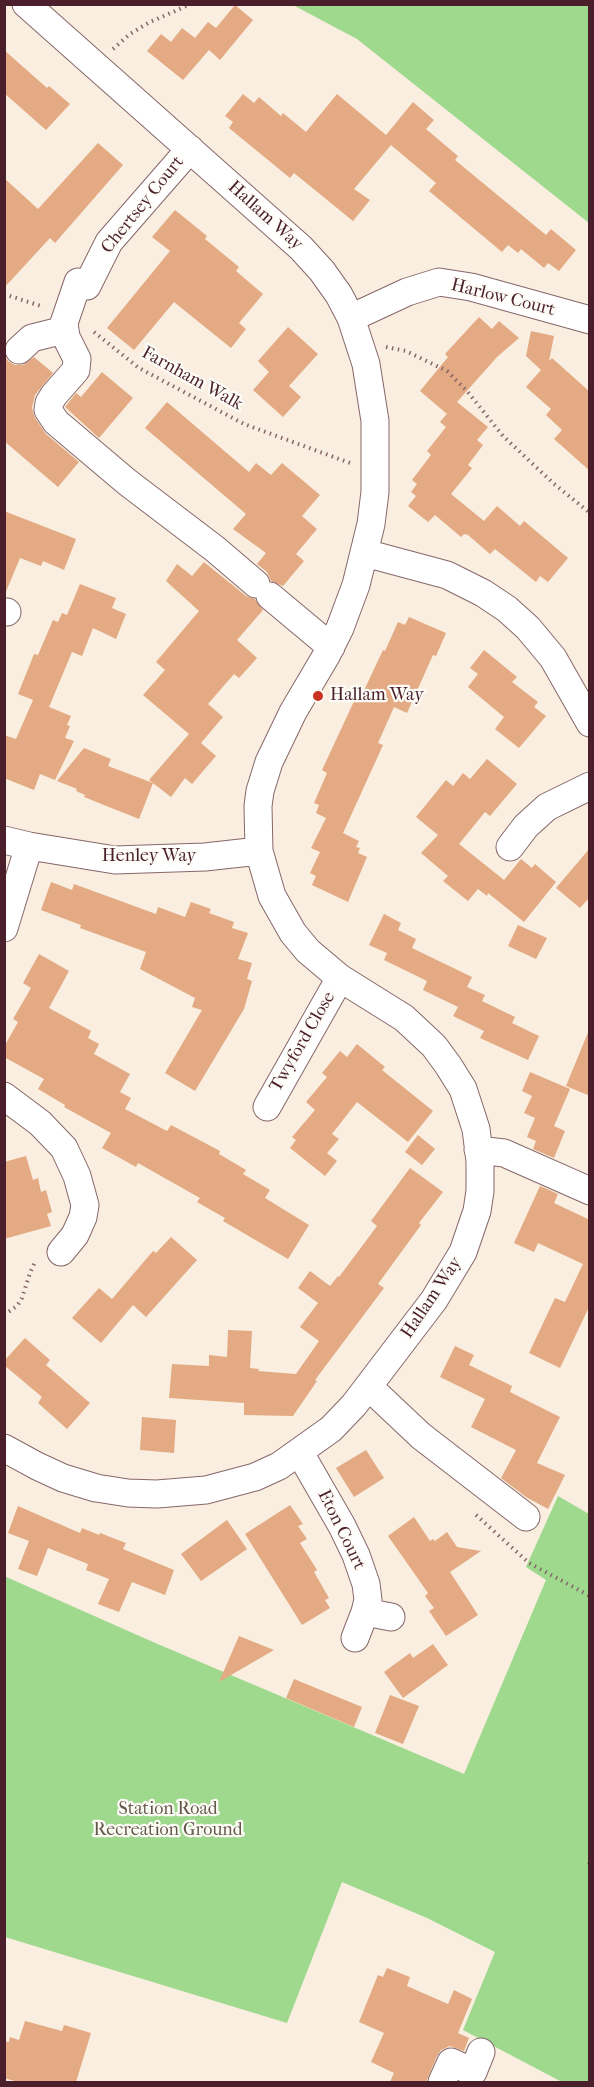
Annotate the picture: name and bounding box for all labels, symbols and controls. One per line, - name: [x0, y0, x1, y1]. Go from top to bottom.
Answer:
- street label: Chertsey Court: [97, 152, 189, 258]
- street label: Hallam Way: [223, 177, 307, 255]
- street label: Harlow Court: [449, 275, 557, 321]
- street label: Farnham Walk: [138, 342, 246, 416]
- place label: Hallam Way: [330, 685, 424, 707]
- marker: Hallam Way: [311, 689, 325, 703]
- street label: Henley Way: [102, 846, 196, 868]
- street label: Twyford Close: [266, 988, 340, 1096]
- street label: Hallam Way: [397, 1253, 467, 1343]
- street label: Eton Court: [312, 1487, 370, 1573]
- park label: Station Road Recreation Ground: [94, 1799, 242, 1842]

